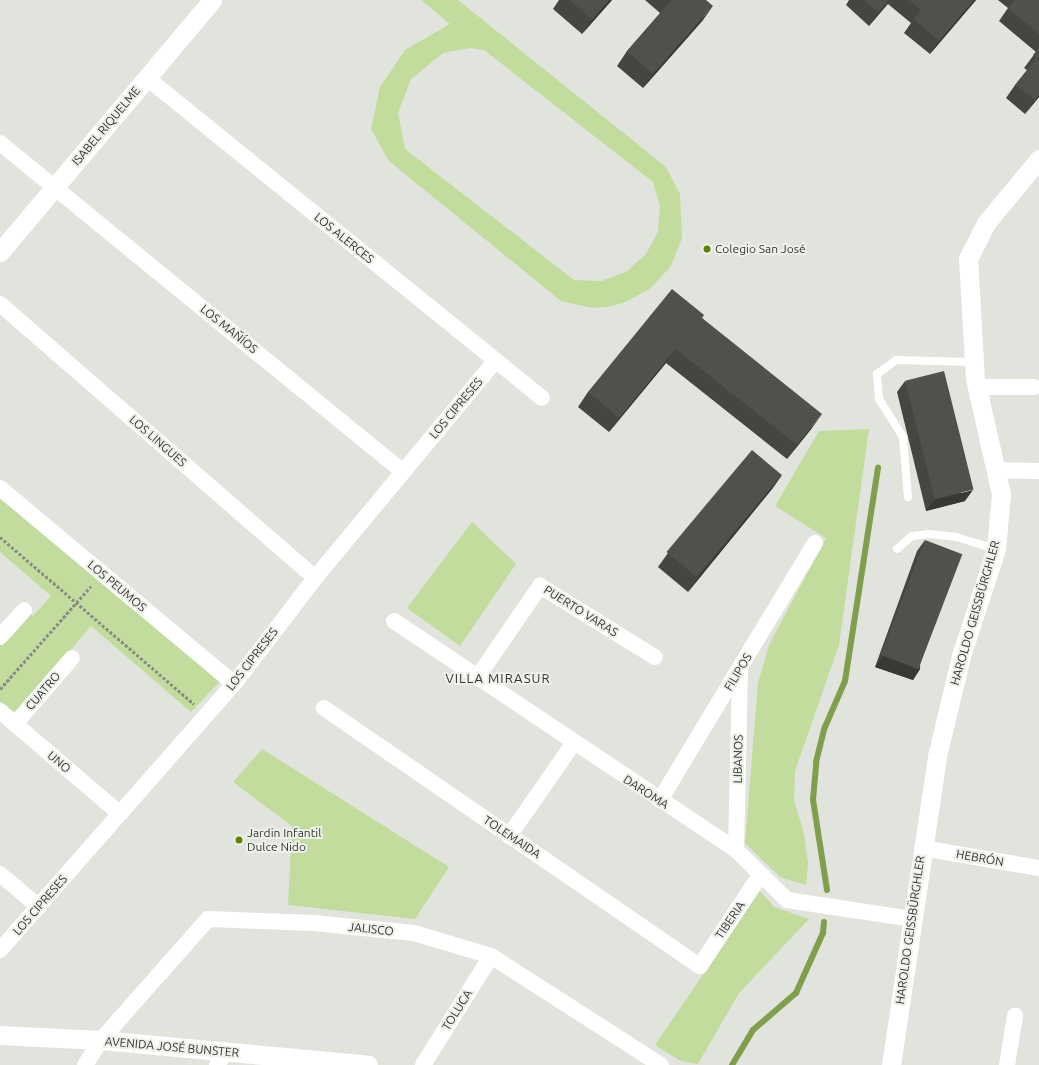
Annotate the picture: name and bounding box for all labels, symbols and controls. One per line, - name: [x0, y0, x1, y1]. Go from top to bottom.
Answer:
- street label: ISABEL RIQUELME: [69, 84, 143, 168]
- street label: LOS ALERCES: [311, 210, 377, 266]
- place label: Colegio San José: [715, 242, 806, 256]
- marker: Colegio San José: [702, 244, 712, 254]
- street label: LOS MAÑÍOS: [197, 302, 261, 356]
- street label: LOS CIPRESES: [426, 375, 486, 441]
- street label: LOS LINGUES: [126, 412, 190, 470]
- street label: HAROLDO GEISSBÜRGHLER: [947, 539, 1003, 687]
- street label: LOS PEUMOS: [85, 557, 149, 615]
- street label: PUERTO VARAS: [541, 582, 621, 640]
- street label: LOS CIPRESES: [223, 625, 281, 693]
- street label: FILIPOS: [721, 651, 755, 693]
- street label: CUATRO: [22, 669, 64, 713]
- district label: VILLA MIRASUR: [445, 670, 551, 686]
- street label: LIBANOS: [730, 735, 746, 783]
- street label: UNO: [44, 748, 74, 776]
- street label: DAROMA: [621, 772, 671, 812]
- street label: TOLEMAIDA: [481, 813, 543, 861]
- place label: Jardin Infantil Dulce Nido: [247, 826, 321, 854]
- marker: Jardin Infantil Dulce Nido: [234, 835, 244, 845]
- street label: HEBRÓN: [955, 847, 1005, 869]
- street label: HAROLDO GEISSBÜRGHLER: [892, 855, 928, 1005]
- street label: LOS CIPRESES: [10, 872, 70, 938]
- street label: TIBERIA: [712, 898, 748, 942]
- street label: JALISCO: [348, 919, 394, 939]
- street label: TOLUCA: [439, 987, 475, 1033]
- street label: AVENIDA JOSÉ BUNSTER: [104, 1034, 240, 1060]

